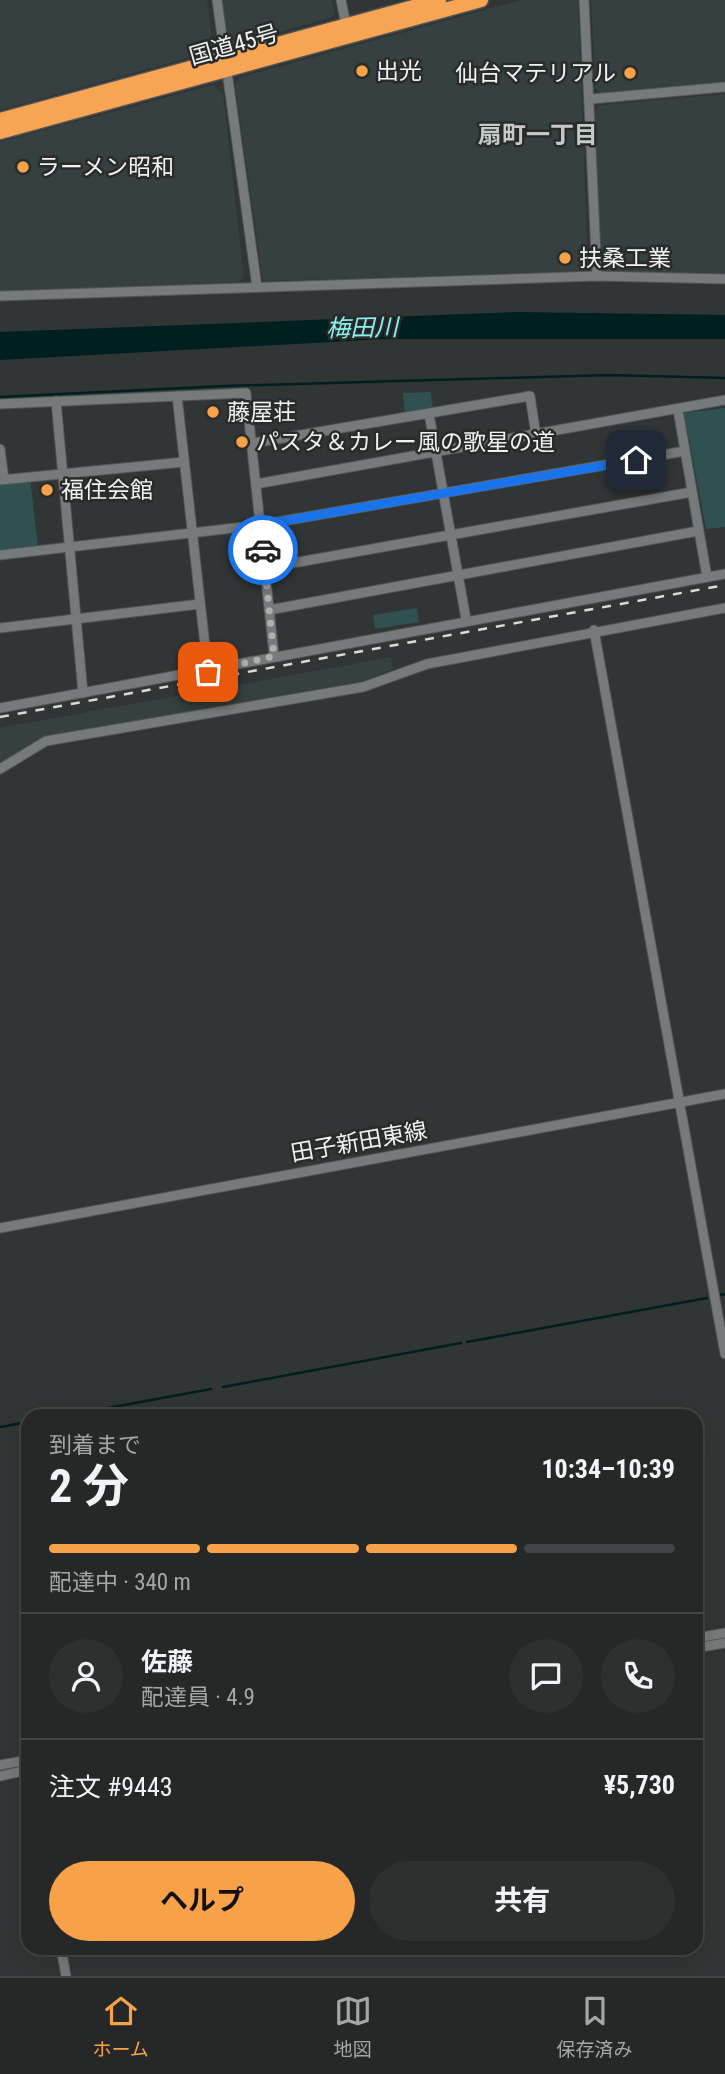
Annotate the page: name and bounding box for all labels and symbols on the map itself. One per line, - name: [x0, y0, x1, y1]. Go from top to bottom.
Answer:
- street label: 国道45号: [186, 19, 282, 71]
- place label: 出光: [376, 58, 422, 85]
- place label: 仙台マテリアル: [455, 60, 616, 87]
- marker: 出光: [354, 63, 370, 79]
- marker: 仙台マテリアル: [622, 65, 638, 81]
- district label: 扇町一丁目: [478, 121, 598, 149]
- place label: ラーメン昭和: [37, 154, 174, 181]
- marker: ラーメン昭和: [15, 159, 31, 175]
- place label: 扶桑工業: [579, 245, 671, 272]
- marker: 扶桑工業: [557, 250, 573, 266]
- water label: 梅田川: [326, 313, 401, 343]
- place label: 藤屋荘: [227, 399, 296, 426]
- marker: 藤屋荘: [205, 404, 221, 420]
- place label: パスタ＆カレー風の歌星の道: [256, 429, 555, 456]
- pin: [606, 430, 666, 490]
- marker: パスタ＆カレー風の歌星の道: [234, 434, 250, 450]
- place label: 福住会館: [61, 477, 153, 504]
- marker: 福住会館: [39, 482, 55, 498]
- courier: [228, 515, 298, 585]
- pin: [178, 642, 238, 702]
- street label: 田子新田東線: [289, 1117, 429, 1167]

